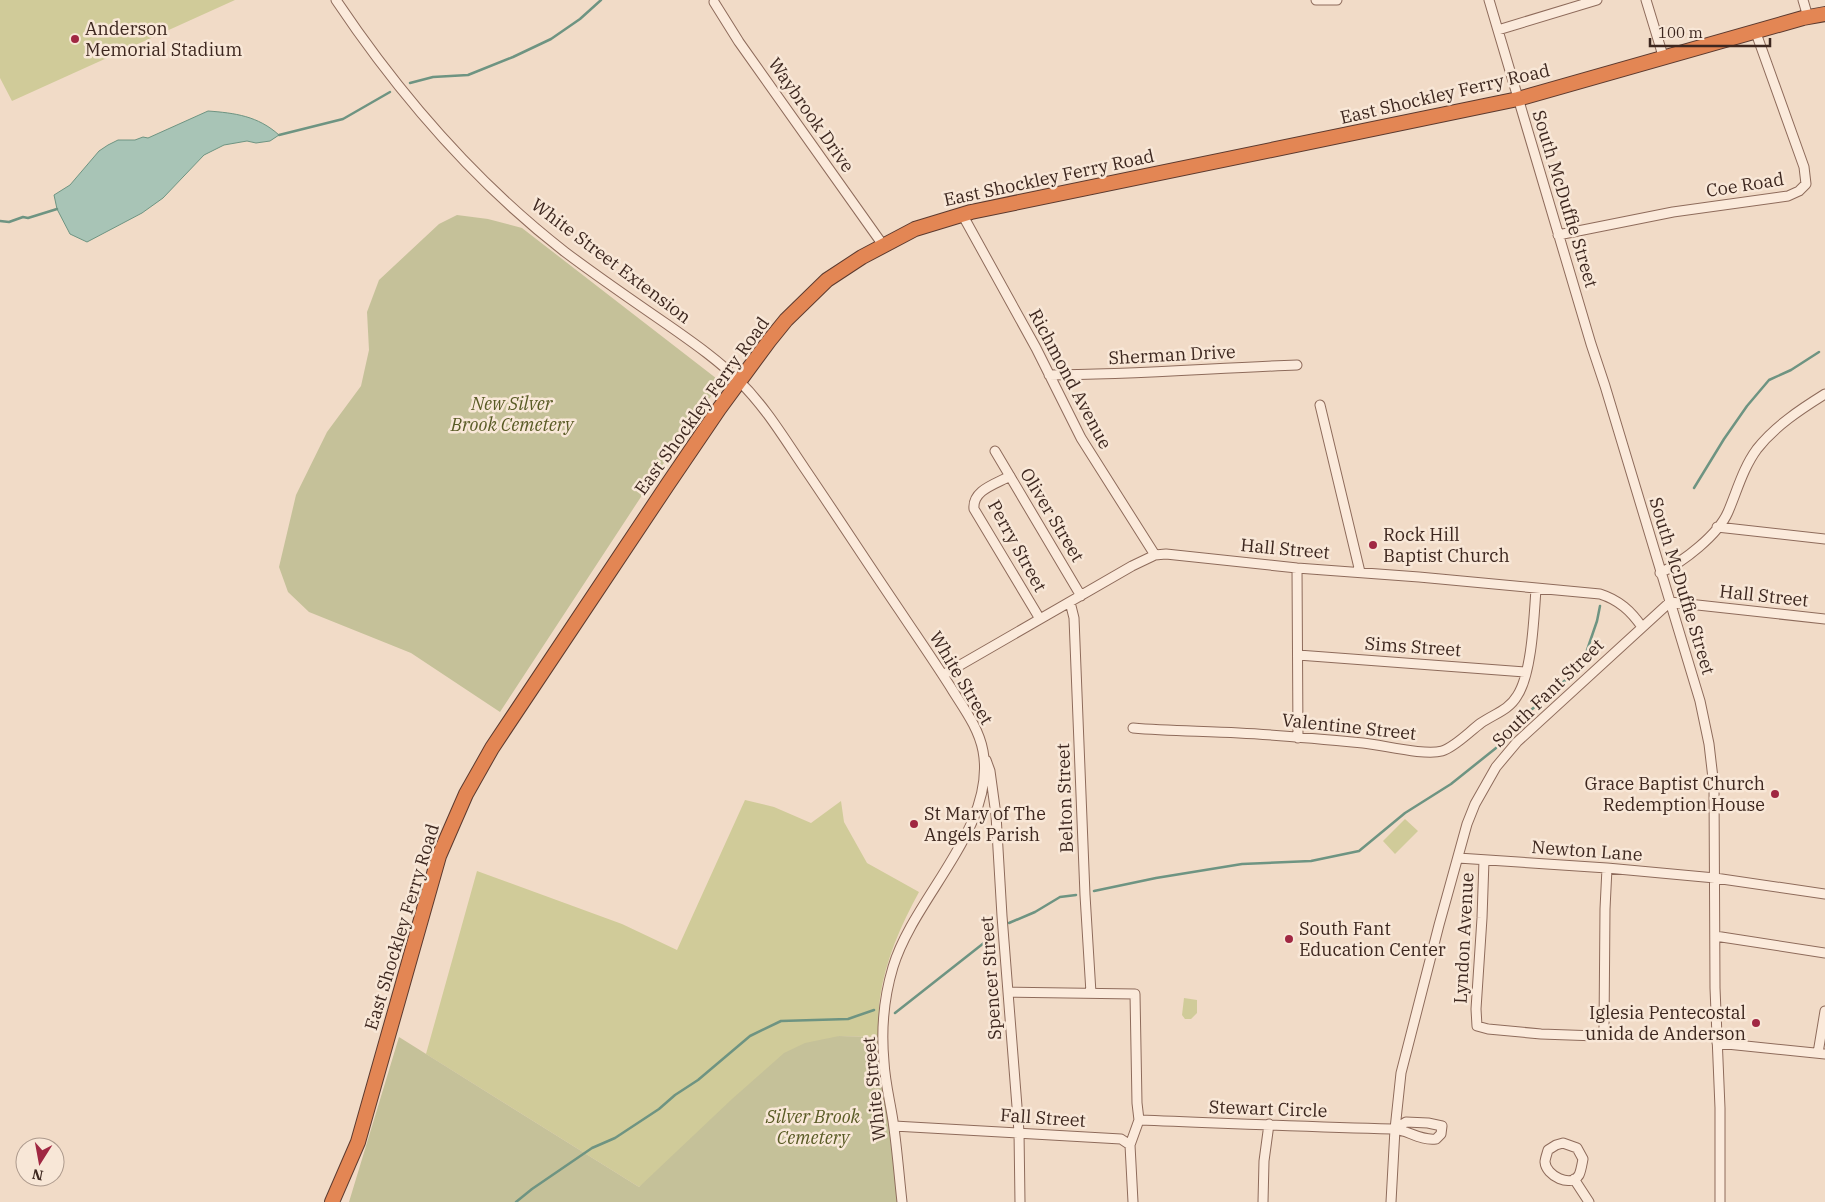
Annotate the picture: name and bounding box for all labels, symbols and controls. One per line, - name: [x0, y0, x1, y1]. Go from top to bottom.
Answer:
- scale bar: [1650, 15, 1770, 47]
- place label: Anderson Memorial Stadium: [85, 17, 242, 61]
- text: 100 m: [1658, 23, 1703, 42]
- marker: Anderson Memorial Stadium: [69, 33, 81, 45]
- street label: Waybrook Drive: [763, 53, 860, 177]
- street label: East Shockley Ferry Road: [1338, 58, 1552, 129]
- street label: South McDuffie Street: [1528, 107, 1603, 290]
- street label: East Shockley Ferry Road: [942, 144, 1156, 211]
- street label: Coe Road: [1704, 167, 1786, 202]
- street label: White Street Extension: [527, 193, 696, 328]
- street label: Richmond Avenue: [1024, 305, 1117, 453]
- street label: East Shockley Ferry Road: [629, 312, 774, 499]
- street label: Sherman Drive: [1108, 340, 1236, 369]
- park label: New Silver Brook Cemetery: [450, 392, 575, 436]
- street label: Oliver Street: [1015, 463, 1090, 566]
- street label: South McDuffie Street: [1645, 494, 1720, 677]
- street label: Perry Street: [983, 496, 1052, 596]
- place label: Rock Hill Baptist Church: [1383, 523, 1510, 567]
- street label: Hall Street: [1239, 533, 1331, 564]
- marker: Rock Hill Baptist Church: [1367, 539, 1379, 551]
- street label: Hall Street: [1718, 579, 1810, 612]
- street label: White Street: [925, 627, 998, 729]
- street label: Sims Street: [1364, 632, 1462, 661]
- street label: South Fant Street: [1487, 633, 1608, 752]
- street label: Valentine Street: [1281, 708, 1417, 745]
- street label: Belton Street: [1051, 743, 1078, 853]
- place label: Grace Baptist Church Redemption House: [1585, 772, 1765, 816]
- marker: Grace Baptist Church Redemption House: [1769, 788, 1781, 800]
- place label: St Mary of The Angels Parish: [924, 802, 1046, 846]
- marker: St Mary of The Angels Parish: [908, 818, 920, 830]
- street label: East Shockley Ferry Road: [359, 821, 444, 1033]
- street label: Newton Lane: [1531, 835, 1643, 866]
- street label: Lyndon Avenue: [1449, 872, 1478, 1004]
- street label: Spencer Street: [975, 915, 1006, 1041]
- place label: South Fant Education Center: [1299, 917, 1446, 961]
- marker: South Fant Education Center: [1283, 933, 1295, 945]
- place label: Iglesia Pentecostal unida de Anderson: [1585, 1001, 1746, 1045]
- marker: Iglesia Pentecostal unida de Anderson: [1750, 1017, 1762, 1029]
- street label: White Street: [857, 1036, 890, 1143]
- street label: Stewart Circle: [1208, 1095, 1328, 1122]
- street label: Fall Street: [999, 1103, 1087, 1132]
- park label: Silver Brook Cemetery: [765, 1105, 861, 1149]
- north arrow: [15, 1137, 65, 1187]
- text: N: [30, 1165, 45, 1185]

